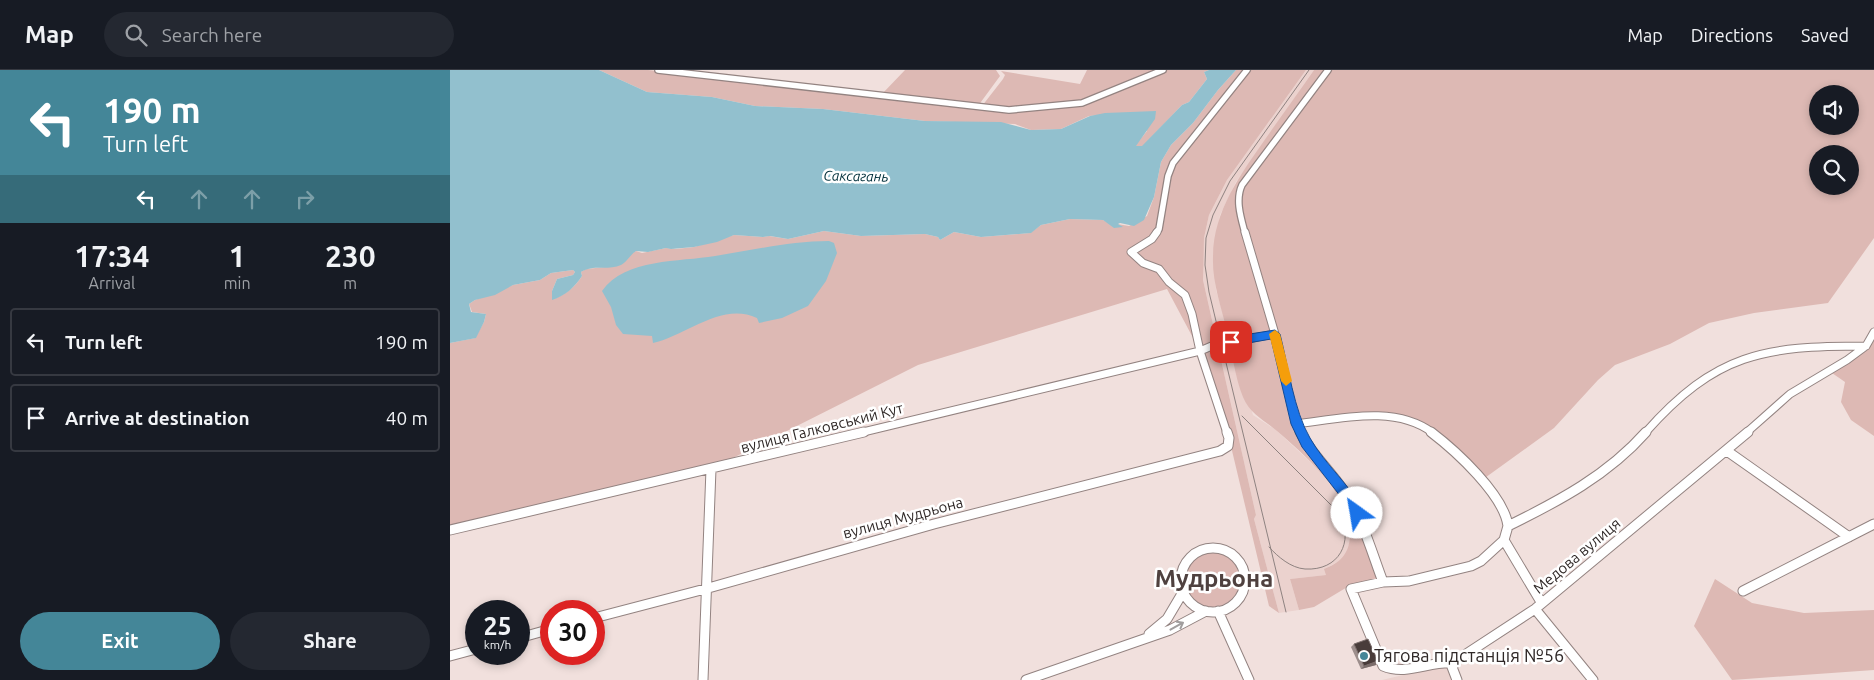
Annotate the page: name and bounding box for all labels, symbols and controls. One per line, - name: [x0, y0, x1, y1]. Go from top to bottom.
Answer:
- search box: [104, 12, 454, 57]
- text: Map: [25, 21, 74, 48]
- icon: search: [122, 21, 150, 49]
- text: Search here: [162, 24, 262, 46]
- text: Map: [1627, 25, 1663, 45]
- text: Directions: [1691, 25, 1773, 45]
- text: Saved: [1801, 25, 1849, 45]
- map controls: [1809, 85, 1859, 195]
- button: sound: [1809, 85, 1859, 135]
- icon: left: [20, 90, 85, 155]
- text: 190 m: [103, 90, 201, 130]
- text: Turn left: [103, 131, 188, 156]
- button: search: [1809, 145, 1859, 195]
- water label: Саксагань: [823, 167, 889, 185]
- icon: left: [132, 185, 160, 213]
- icon: ahead: [185, 185, 213, 213]
- icon: ahead: [238, 185, 266, 213]
- icon: right: [291, 185, 319, 213]
- text: 17:34: [74, 239, 149, 273]
- text: 1: [229, 239, 246, 273]
- text: 230: [325, 239, 376, 273]
- text: Arrival: [89, 274, 135, 292]
- text: min: [224, 274, 251, 292]
- text: m: [343, 274, 357, 292]
- pin: [1210, 321, 1252, 363]
- icon: left: [22, 328, 50, 356]
- icon: arrive: [1217, 328, 1245, 356]
- text: Turn left: [65, 331, 143, 353]
- text: 190 m: [375, 331, 428, 353]
- street label: вулиця Галковський Кут: [739, 399, 905, 456]
- icon: arrive: [22, 404, 50, 432]
- text: Arrive at destination: [65, 407, 250, 429]
- text: 40 m: [386, 407, 428, 429]
- position arrow: [1330, 486, 1382, 538]
- street label: вулиця Мудрьона: [841, 493, 965, 542]
- street label: Медова вулиця: [1530, 514, 1624, 597]
- district label: Мудрьона: [1155, 565, 1273, 592]
- speed limit sign: 30: [540, 600, 605, 665]
- button: Exit: [20, 612, 220, 670]
- button: Share: [230, 612, 430, 670]
- text: 25: [483, 612, 512, 640]
- one-way arrow: [1169, 621, 1184, 630]
- text: km/h: [484, 638, 511, 651]
- place label: Тягова підстанція №56: [1374, 645, 1564, 665]
- marker: Тягова підстанція №56: [1358, 650, 1370, 662]

